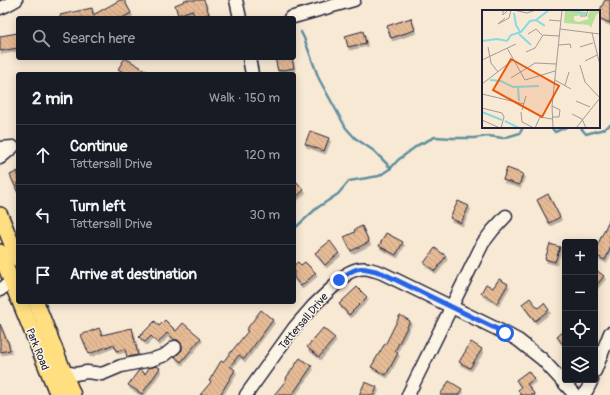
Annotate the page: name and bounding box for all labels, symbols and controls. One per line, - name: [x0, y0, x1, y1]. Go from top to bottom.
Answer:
- inset map: [482, 10, 600, 128]
- search box: [16, 16, 296, 60]
- icon: search: [30, 27, 52, 49]
- text: Search here: [62, 29, 135, 48]
- text: 2 min: [32, 88, 73, 109]
- text: Walk · 150 m: [209, 90, 280, 106]
- text: Continue: [70, 137, 128, 156]
- icon: ahead: [32, 144, 54, 166]
- text: 120 m: [244, 147, 280, 163]
- text: Tattersall Drive: [70, 156, 152, 172]
- text: Turn left: [70, 197, 126, 216]
- icon: left: [32, 204, 54, 226]
- text: 30 m: [250, 207, 280, 223]
- text: Tattersall Drive: [70, 216, 152, 232]
- map controls: [562, 239, 598, 383]
- button: +: [562, 239, 598, 275]
- icon: arrive: [32, 264, 54, 286]
- text: Arrive at destination: [70, 265, 197, 284]
- route end: [330, 271, 348, 289]
- button: −: [562, 275, 598, 311]
- street label: Tattersall Drive: [276, 290, 331, 352]
- button: locate: [562, 311, 598, 347]
- route start: [496, 324, 514, 342]
- street label: Park Road: [23, 326, 52, 372]
- button: layers: [562, 347, 598, 383]

